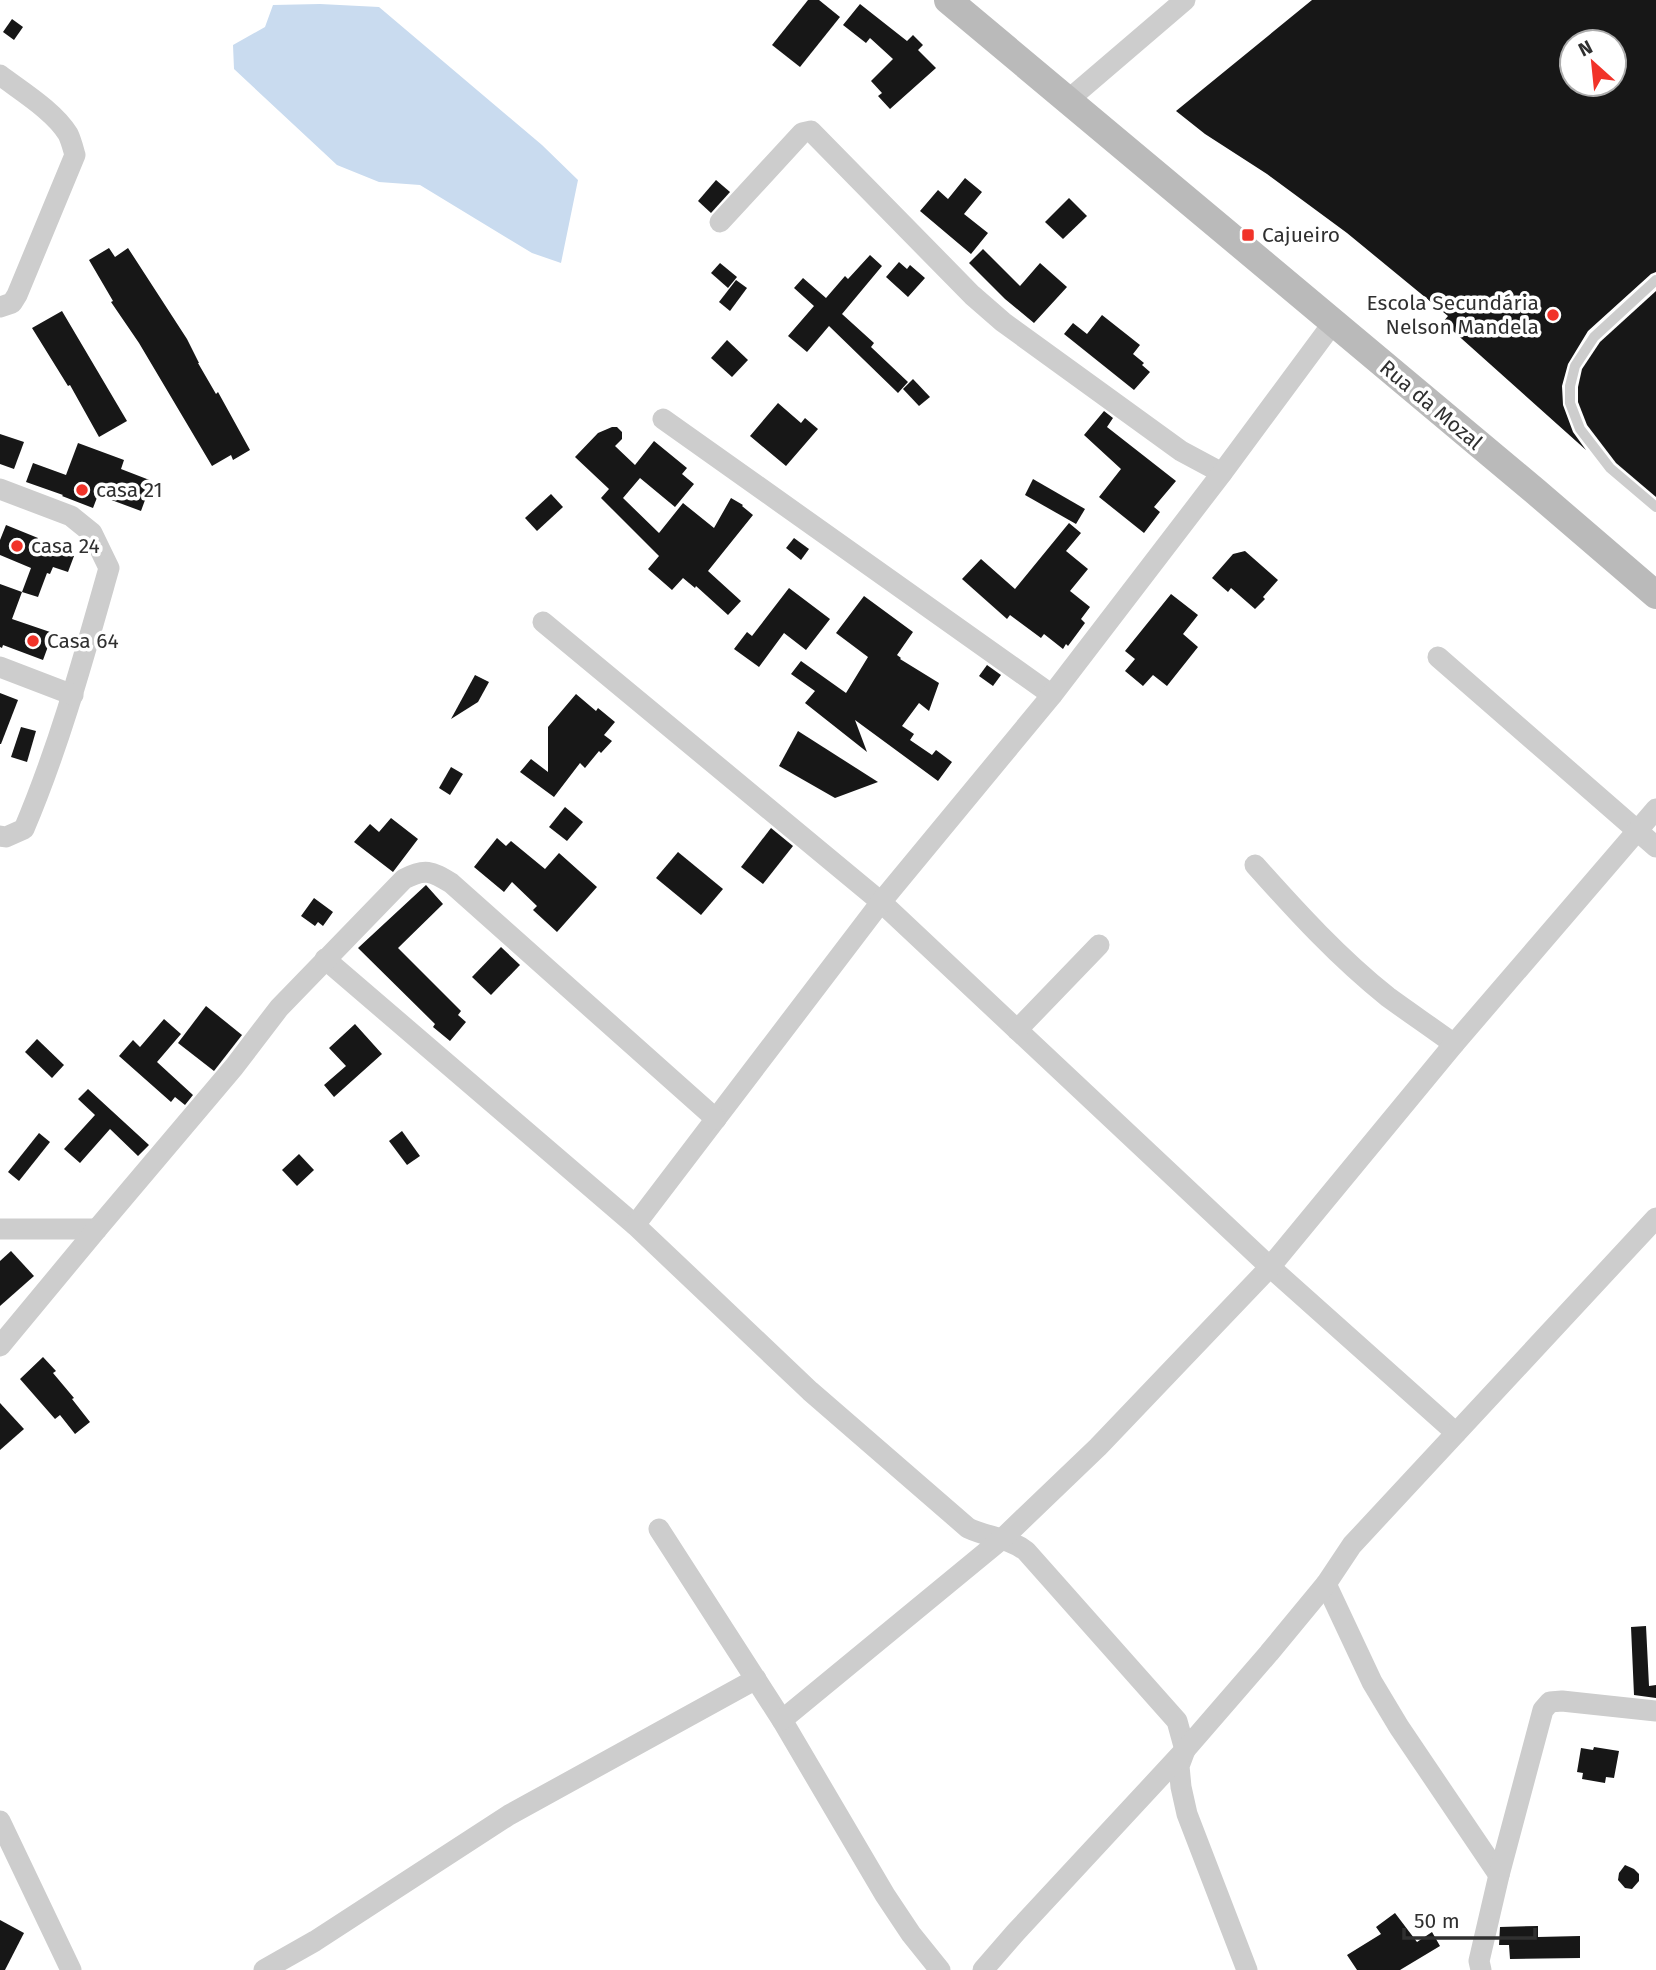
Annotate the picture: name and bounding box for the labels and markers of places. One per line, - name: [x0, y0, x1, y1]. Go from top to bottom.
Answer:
- place label: Cajueiro: [1262, 222, 1340, 248]
- marker: Cajueiro: [1240, 227, 1256, 243]
- place label: Escola Secundária Nelson Mandela: [1366, 290, 1539, 340]
- marker: Escola Secundária Nelson Mandela: [1545, 307, 1561, 323]
- place label: casa 21: [96, 477, 163, 503]
- marker: casa 21: [74, 482, 90, 498]
- place label: casa 24: [31, 533, 100, 559]
- marker: casa 24: [9, 538, 25, 554]
- place label: Casa 64: [47, 628, 119, 654]
- marker: Casa 64: [25, 633, 41, 649]

